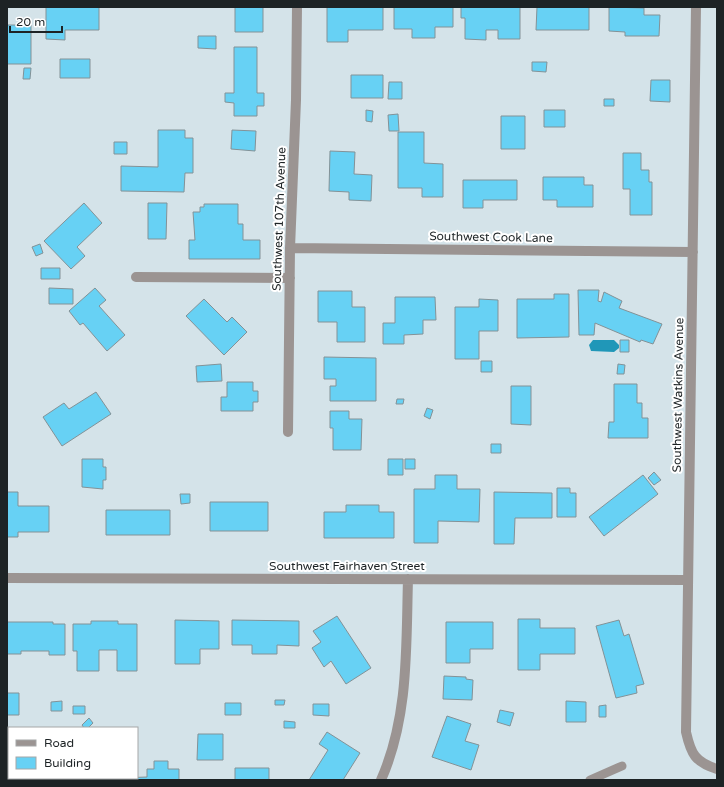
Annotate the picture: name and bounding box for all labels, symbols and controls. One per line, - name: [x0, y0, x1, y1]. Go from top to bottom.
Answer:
- scale bar: [10, 8, 62, 34]
- text: 20 m: [16, 15, 45, 29]
- street label: Southwest 107th Avenue: [269, 147, 289, 291]
- street label: Southwest Cook Lane: [429, 229, 553, 245]
- street label: Southwest Watkins Avenue: [670, 317, 686, 473]
- street label: Southwest Fairhaven Street: [269, 559, 425, 573]
- legend: [8, 727, 138, 779]
- text: Road: [44, 736, 74, 750]
- text: Building: [44, 756, 91, 770]

